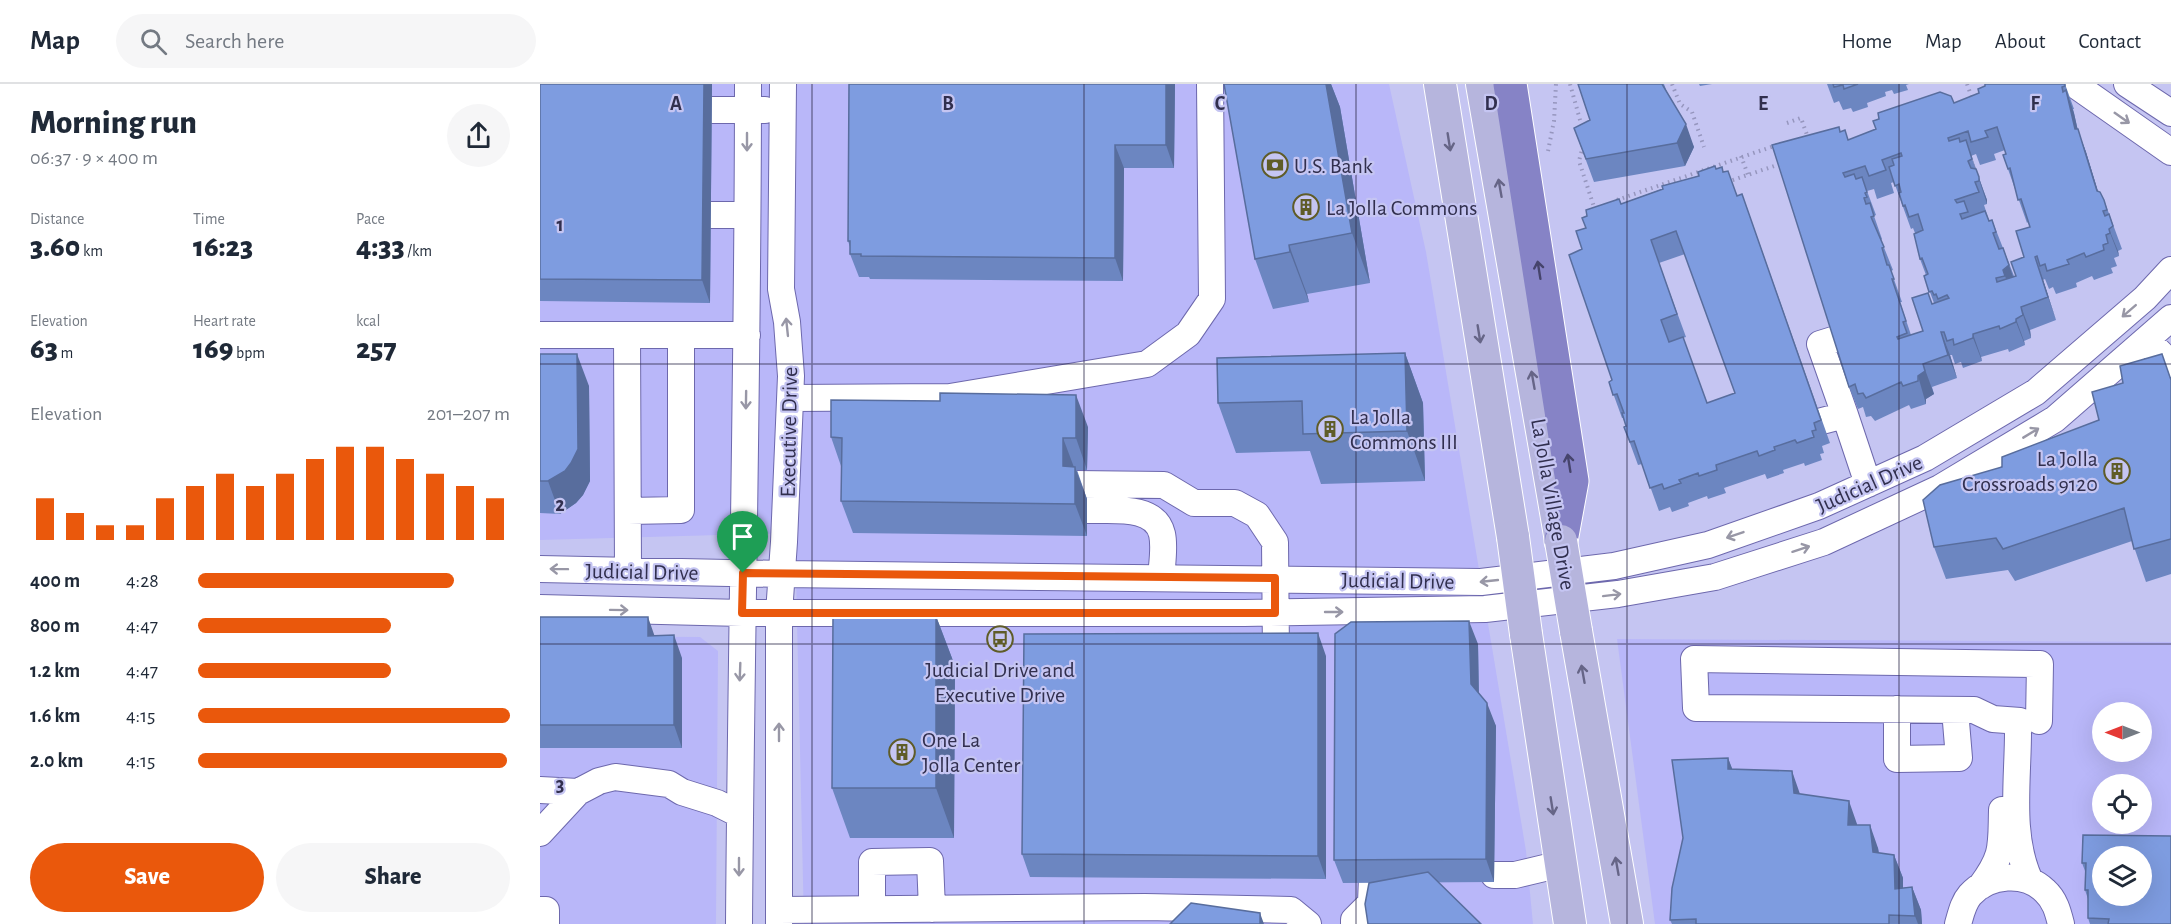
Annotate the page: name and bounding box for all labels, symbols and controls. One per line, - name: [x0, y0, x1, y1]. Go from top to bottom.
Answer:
- search box: [116, 14, 536, 68]
- icon: search: [137, 25, 170, 58]
- text: Map: [30, 27, 80, 55]
- text: Search here: [185, 30, 284, 52]
- text: Home: [1841, 31, 1892, 52]
- text: Map: [1925, 31, 1962, 52]
- text: About: [1995, 31, 2045, 52]
- text: Contact: [2078, 31, 2141, 52]
- text: A: [670, 94, 682, 114]
- text: B: [942, 94, 954, 114]
- text: C: [1215, 94, 1226, 114]
- text: D: [1484, 94, 1498, 114]
- text: E: [1758, 94, 1768, 114]
- text: F: [2030, 94, 2040, 114]
- button: share: [447, 104, 510, 167]
- text: Morning run: [30, 107, 197, 140]
- one-way arrow: [2113, 112, 2130, 124]
- one-way arrow: [1444, 131, 1455, 151]
- one-way arrow: [741, 132, 753, 152]
- text: 06:37 · 9 × 400 m: [30, 148, 158, 168]
- bank icon: U.S. Bank: [1260, 150, 1290, 180]
- place label: U.S. Bank: [1294, 155, 1373, 177]
- one-way arrow: [1494, 179, 1505, 199]
- building icon: La Jolla Commons: [1291, 192, 1321, 222]
- place label: La Jolla Commons: [1326, 197, 1477, 219]
- text: Distance: [30, 211, 84, 227]
- text: Time: [193, 211, 225, 227]
- text: Pace: [356, 211, 385, 227]
- text: 1: [556, 215, 564, 235]
- text: 3.60: [30, 232, 80, 262]
- text: 16:23: [193, 232, 253, 262]
- text: 4:33: [356, 232, 405, 262]
- text: km: [80, 243, 103, 259]
- text: /km: [405, 243, 432, 259]
- one-way arrow: [1533, 261, 1544, 281]
- one-way arrow: [2122, 304, 2137, 318]
- text: Elevation: [30, 313, 88, 329]
- text: Heart rate: [193, 313, 256, 329]
- text: kcal: [356, 313, 380, 329]
- one-way arrow: [781, 318, 792, 338]
- one-way arrow: [1474, 324, 1485, 344]
- text: 63: [30, 334, 58, 364]
- text: 169: [193, 334, 233, 364]
- text: 257: [356, 334, 397, 364]
- text: m: [58, 345, 73, 361]
- text: bpm: [233, 345, 265, 361]
- street label: Executive Drive: [777, 367, 801, 497]
- one-way arrow: [1527, 371, 1538, 391]
- one-way arrow: [740, 390, 752, 410]
- text: Elevation: [30, 404, 102, 424]
- text: 201–207 m: [427, 404, 510, 424]
- place label: La Jolla Commons III: [1350, 406, 1458, 453]
- building icon: La Jolla Commons III: [1315, 414, 1345, 444]
- street label: La Jolla Village Drive: [1527, 417, 1579, 592]
- one-way arrow: [2022, 427, 2039, 439]
- place label: La Jolla Crossroads 9120: [1962, 448, 2098, 495]
- street label: Judicial Drive: [1813, 451, 1926, 517]
- one-way arrow: [1564, 454, 1575, 473]
- building icon: La Jolla Crossroads 9120: [2102, 456, 2132, 486]
- text: 2: [555, 495, 565, 515]
- pin: [717, 511, 768, 573]
- icon: arrive: [726, 520, 759, 553]
- one-way arrow: [1726, 531, 1745, 542]
- one-way arrow: [1791, 543, 1810, 554]
- street label: Judicial Drive: [585, 560, 699, 584]
- one-way arrow: [550, 563, 569, 575]
- street label: Judicial Drive: [1341, 569, 1455, 593]
- text: 400 m: [30, 571, 80, 591]
- text: 4:28: [126, 571, 159, 591]
- one-way arrow: [1480, 576, 1500, 587]
- one-way arrow: [1602, 589, 1622, 600]
- one-way arrow: [609, 604, 629, 616]
- one-way arrow: [1323, 606, 1343, 618]
- text: 800 m: [30, 616, 80, 636]
- text: 4:47: [126, 616, 158, 636]
- bus stop icon: Judicial Drive and Executive Drive: [985, 624, 1015, 654]
- place label: Judicial Drive and Executive Drive: [925, 659, 1075, 706]
- text: 1.2 km: [30, 661, 80, 681]
- text: 4:47: [126, 661, 158, 681]
- one-way arrow: [735, 661, 746, 681]
- one-way arrow: [1578, 665, 1589, 685]
- north arrow: [2092, 702, 2152, 762]
- map controls: [2092, 702, 2152, 906]
- text: 1.6 km: [30, 706, 81, 726]
- text: 4:15: [126, 706, 155, 726]
- one-way arrow: [773, 723, 785, 743]
- place label: One La Jolla Center: [922, 729, 1020, 776]
- building icon: One La Jolla Center: [887, 737, 917, 767]
- text: 2.0 km: [30, 751, 83, 771]
- text: 4:15: [126, 751, 155, 771]
- button: locate: [2092, 774, 2152, 834]
- text: 3: [556, 775, 564, 795]
- one-way arrow: [1547, 795, 1558, 815]
- button: Save: [30, 843, 264, 912]
- button: Share: [276, 843, 510, 912]
- button: layers: [2092, 846, 2152, 906]
- one-way arrow: [733, 856, 745, 876]
- one-way arrow: [1611, 857, 1622, 877]

